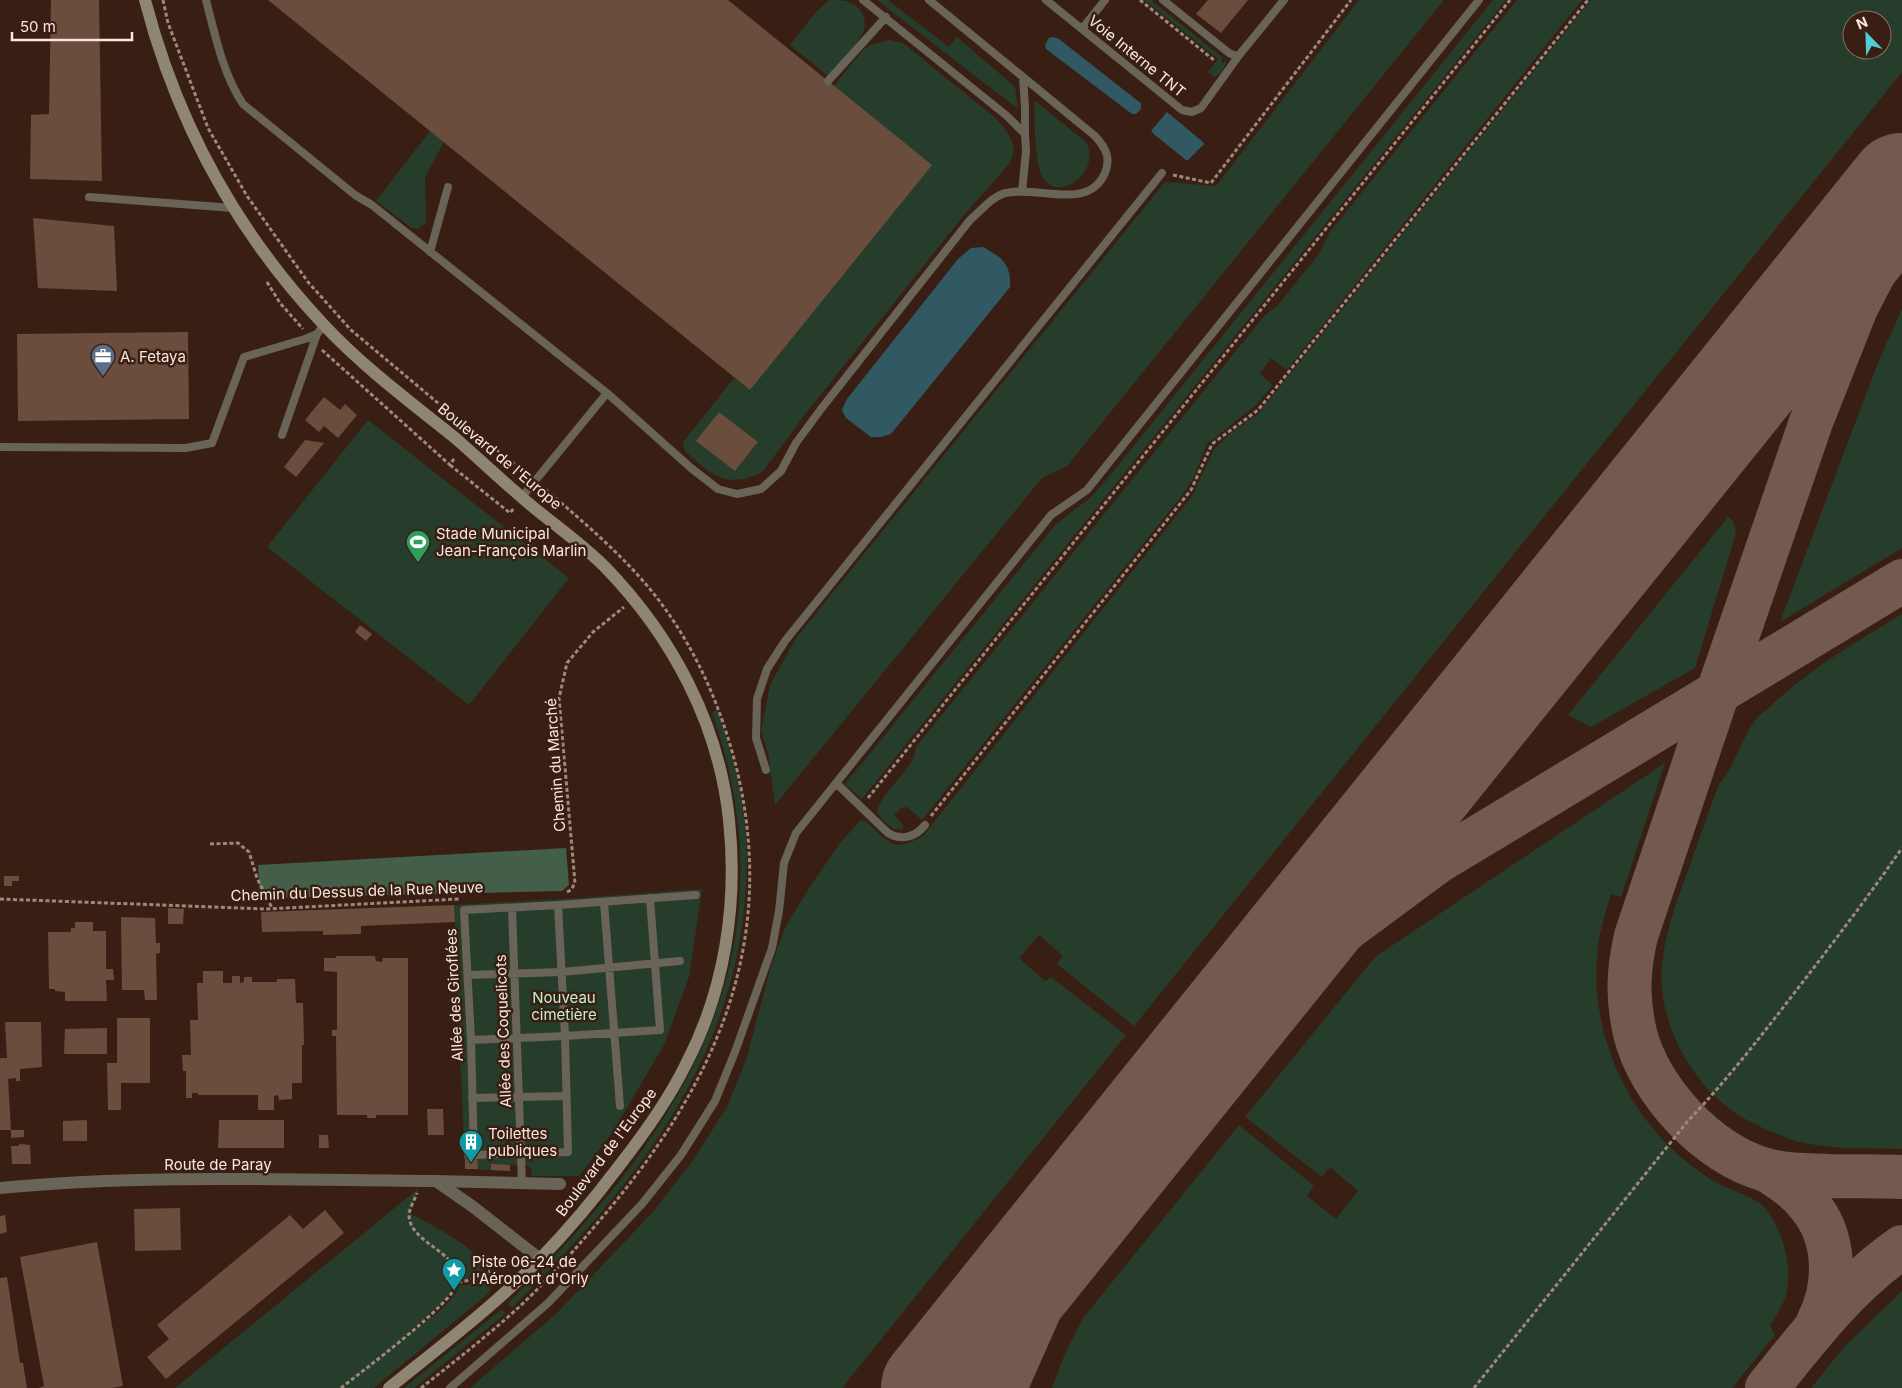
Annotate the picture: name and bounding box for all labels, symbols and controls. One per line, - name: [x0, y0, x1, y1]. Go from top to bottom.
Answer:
- scale bar: [12, 10, 132, 42]
- north arrow: [1842, 10, 1892, 60]
- street label: Voie Interne TNT: [1084, 11, 1190, 101]
- text: N: [1853, 13, 1870, 32]
- text: 50 m: [20, 17, 56, 36]
- office icon: A. Fetaya: [90, 343, 116, 377]
- place label: A. Fetaya: [120, 347, 186, 366]
- street label: Boulevard de l'Europe: [434, 399, 566, 513]
- place label: Stade Municipal Jean-François Marlin: [436, 524, 586, 560]
- sports icon: Stade Municipal Jean-François Marlin: [405, 529, 431, 563]
- street label: Chemin du Marché: [541, 697, 569, 833]
- street label: Chemin du Dessus de la Rue Neuve: [230, 877, 484, 905]
- street label: Allée des Giroflées: [441, 928, 467, 1062]
- street label: Allée des Coquelicots: [491, 954, 515, 1108]
- park label: Nouveau cimetière: [531, 988, 597, 1024]
- street label: Boulevard de l'Europe: [552, 1084, 660, 1220]
- place label: Toilettes publiques: [488, 1124, 557, 1160]
- building icon: Toilettes publiques: [458, 1129, 484, 1163]
- street label: Route de Paray: [164, 1155, 272, 1174]
- place label: Piste 06-24 de l'Aéroport d'Orly: [472, 1252, 589, 1288]
- place icon: Piste 06-24 de l'Aéroport d'Orly: [441, 1257, 467, 1291]

